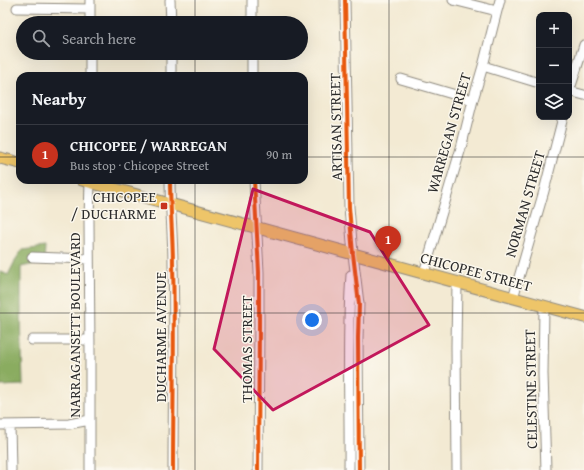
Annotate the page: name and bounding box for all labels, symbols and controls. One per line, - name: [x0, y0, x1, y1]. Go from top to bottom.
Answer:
- map controls: [536, 12, 572, 120]
- button: +: [536, 12, 572, 48]
- search box: [16, 16, 308, 60]
- icon: search: [30, 27, 52, 49]
- text: Search here: [62, 28, 136, 49]
- button: −: [536, 48, 572, 84]
- street label: WARREGAN STREET: [421, 70, 476, 196]
- street label: ARTISAN STREET: [324, 72, 347, 181]
- button: layers: [536, 84, 572, 120]
- text: Nearby: [32, 86, 86, 111]
- text: CHICOPEE / WARREGAN: [70, 135, 227, 156]
- text: 1: [42, 145, 48, 164]
- text: 90 m: [266, 145, 292, 164]
- street label: NORMAN STREET: [499, 148, 550, 260]
- text: Bus stop · Chicopee Street: [70, 156, 209, 175]
- place label: CHICOPEE / DUCHARME: [71, 186, 156, 224]
- marker: CHICOPEE / DUCHARME: [159, 201, 169, 211]
- pin: 1: [375, 226, 401, 259]
- street label: NARRAGANSETT BOULEVARD: [64, 232, 85, 418]
- street label: CHICOPEE STREET: [418, 247, 535, 297]
- street label: DUCHARME AVENUE: [150, 271, 171, 402]
- street label: THOMAS STREET: [236, 295, 257, 403]
- your location: [302, 310, 322, 330]
- street label: CELESTINE STREET: [519, 328, 542, 449]

